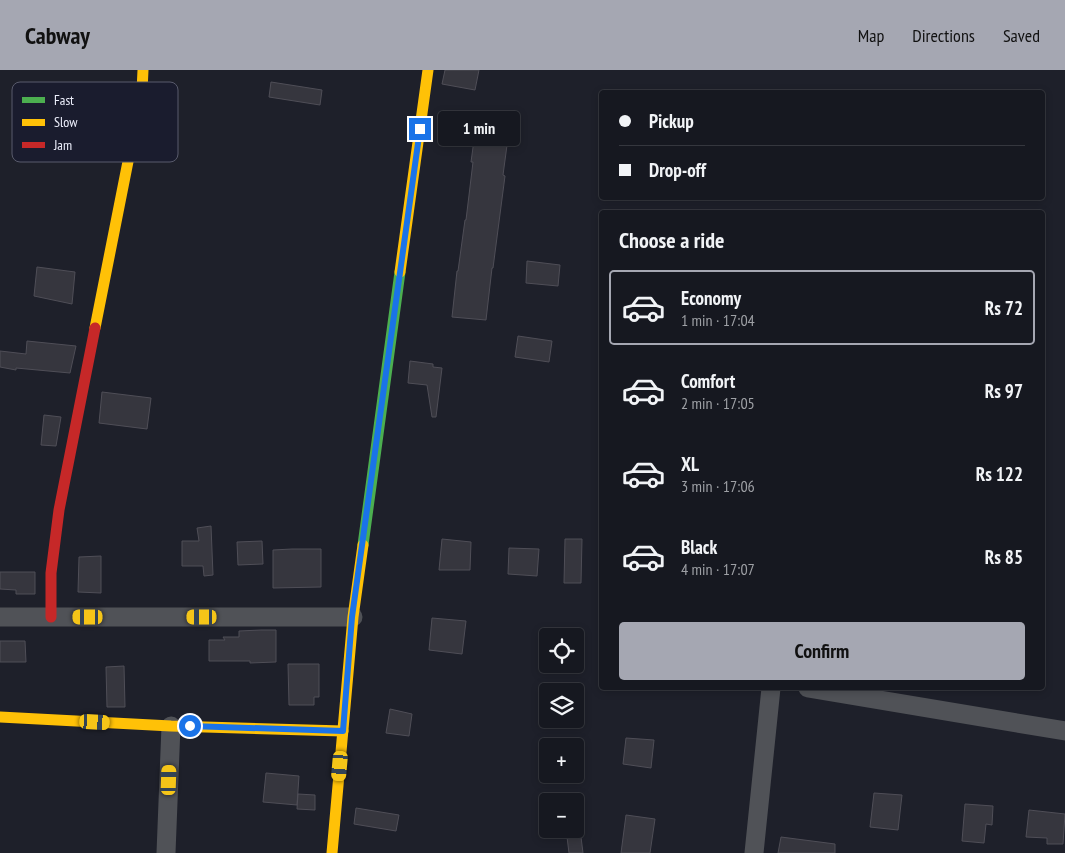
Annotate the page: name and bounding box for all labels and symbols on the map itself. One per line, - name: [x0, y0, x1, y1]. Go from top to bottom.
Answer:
- legend: [12, 82, 178, 162]
- text: Fast: [54, 91, 74, 109]
- callout: 1 min: [438, 112, 520, 146]
- text: Slow: [54, 113, 78, 131]
- route end: [409, 118, 431, 140]
- text: Jam: [53, 136, 72, 154]
- car: [73, 610, 103, 625]
- car: [187, 610, 217, 625]
- car: [79, 714, 110, 730]
- route start: [179, 715, 201, 737]
- car: [331, 750, 348, 782]
- car: [160, 765, 177, 795]

